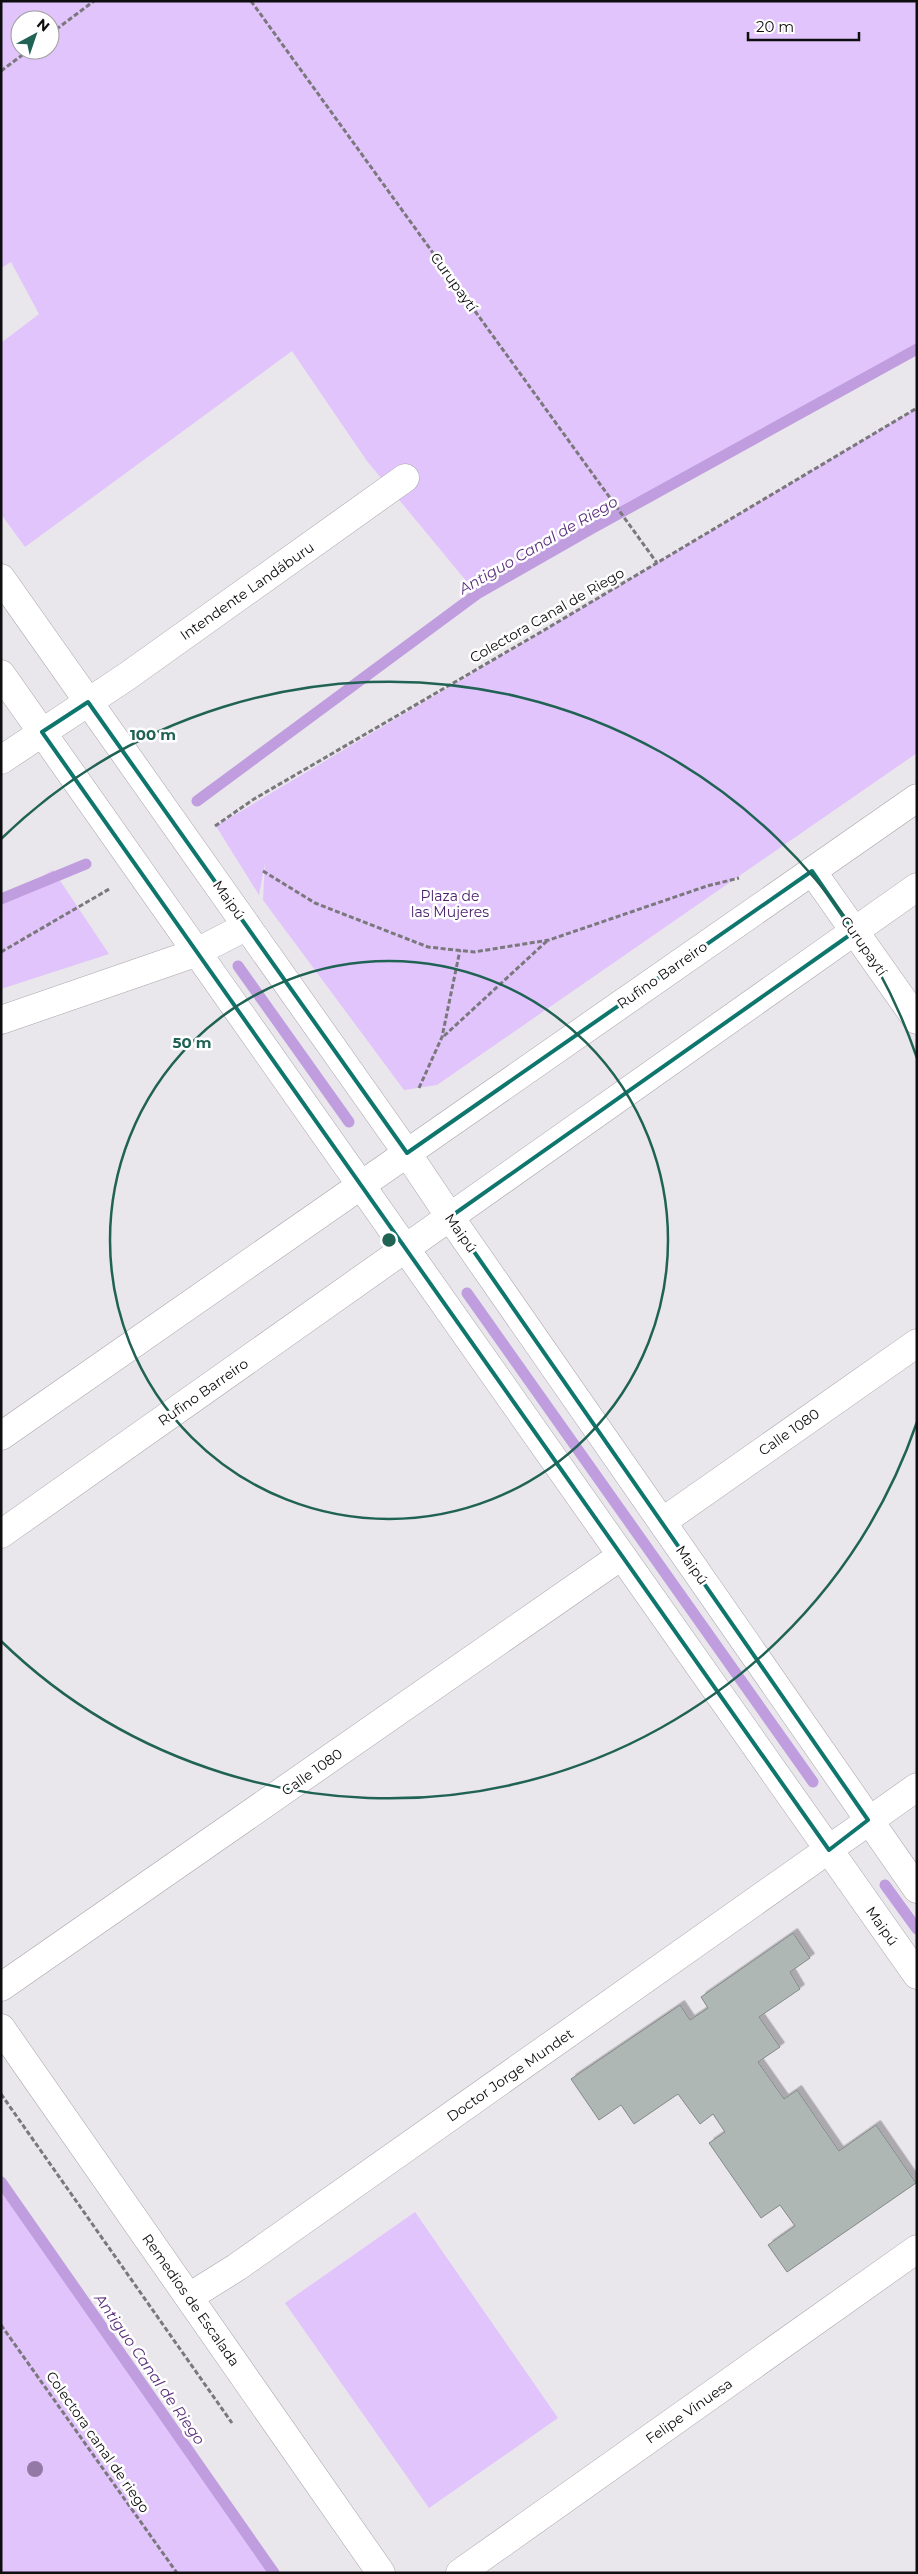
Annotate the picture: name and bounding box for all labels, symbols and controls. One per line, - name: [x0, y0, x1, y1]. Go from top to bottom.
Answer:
- north arrow: [10, 10, 60, 60]
- scale bar: [748, 10, 859, 42]
- text: N: [33, 15, 53, 36]
- text: 20 m: [756, 17, 794, 36]
- street label: Curupaytí: [427, 249, 482, 316]
- water label: Antiguo Canal de Riego: [454, 492, 621, 599]
- street label: Intendente Landáburu: [176, 538, 318, 644]
- street label: Colectora Canal de Riego: [467, 563, 628, 667]
- text: 100 m: [130, 725, 176, 744]
- street label: Maipú: [209, 877, 249, 923]
- park label: Plaza de las Mujeres: [411, 887, 489, 921]
- street label: Curupaytí: [837, 913, 892, 980]
- street label: Rufino Barreiro: [613, 937, 711, 1013]
- text: 50 m: [172, 1033, 212, 1052]
- street label: Maipú: [441, 1210, 481, 1256]
- centre of rings: [380, 1231, 398, 1249]
- street label: Rufino Barreiro: [154, 1354, 252, 1430]
- street label: Calle 1080: [755, 1404, 823, 1460]
- street label: Maipú: [672, 1542, 712, 1588]
- street label: Calle 1080: [278, 1744, 346, 1800]
- street label: Maipú: [862, 1903, 902, 1949]
- street label: Doctor Jorge Mundet: [443, 2024, 577, 2126]
- street label: Remedios de Escalada: [138, 2230, 244, 2370]
- water label: Antiguo Canal de Riego: [90, 2289, 210, 2448]
- street label: Colectora canal de riego: [42, 2368, 154, 2516]
- street label: Felipe Vinuesa: [642, 2374, 736, 2448]

